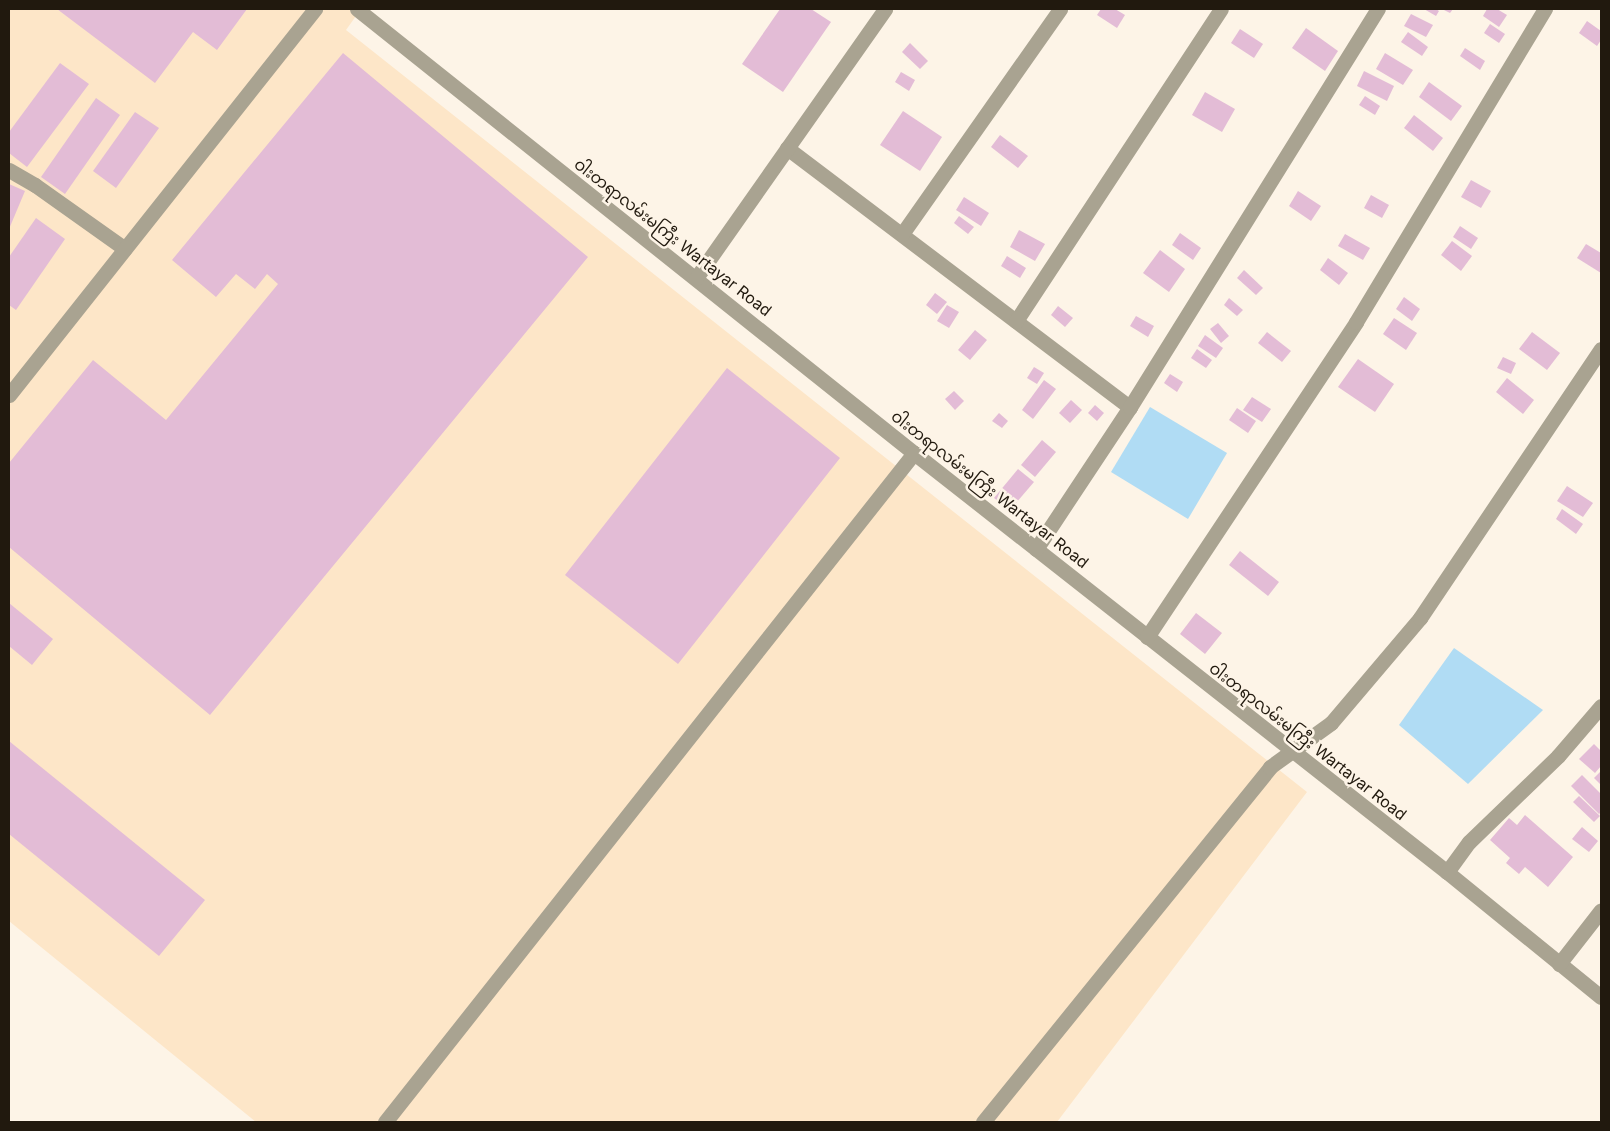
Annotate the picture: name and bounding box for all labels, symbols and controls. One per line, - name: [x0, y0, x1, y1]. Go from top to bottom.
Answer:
- street label: ဝါးတရာလမ်းမကြီး Wartayar Road: [571, 154, 775, 320]
- street label: ဝါးတရာလမ်းမကြီး Wartayar Road: [888, 406, 1092, 572]
- street label: ဝါးတရာလမ်းမကြီး Wartayar Road: [1206, 658, 1410, 824]

